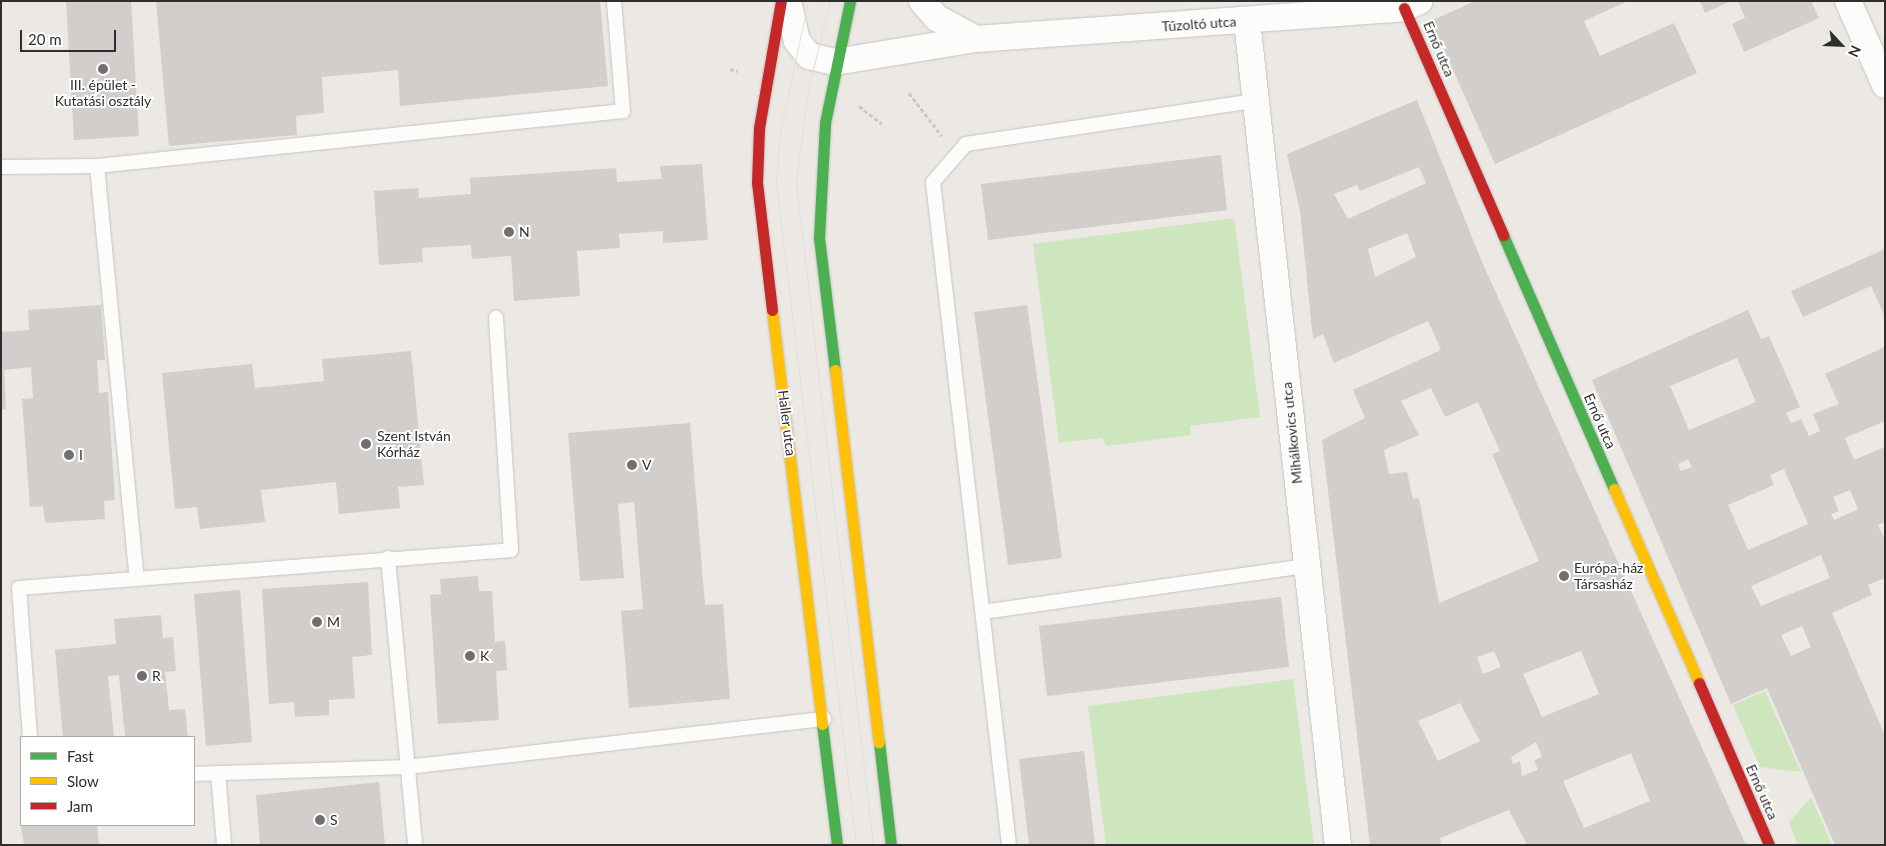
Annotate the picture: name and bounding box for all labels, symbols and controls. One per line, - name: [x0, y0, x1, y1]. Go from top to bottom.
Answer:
- street label: Tűzoltó utca: [1161, 13, 1237, 35]
- street label: Ernő utca: [1420, 19, 1458, 79]
- scale bar: [22, 20, 119, 52]
- north arrow: [1816, 20, 1866, 70]
- text: 20 m: [28, 30, 62, 48]
- text: N: [1845, 43, 1865, 60]
- marker: III. épület - Kutatási osztály: [97, 63, 109, 75]
- place label: III. épület - Kutatási osztály: [55, 77, 151, 110]
- place label: N: [519, 224, 530, 240]
- marker: N: [503, 226, 515, 238]
- street label: Mihálkovics utca: [1278, 381, 1306, 485]
- street label: Haller utca: [775, 389, 799, 457]
- street label: Ernő utca: [1580, 391, 1620, 451]
- place label: Szent István Kórház: [377, 428, 451, 461]
- marker: Szent István Kórház: [359, 437, 373, 451]
- place label: I: [79, 447, 83, 463]
- marker: I: [63, 449, 75, 461]
- place label: V: [642, 457, 651, 473]
- marker: V: [626, 459, 638, 471]
- place label: Európa-ház Társasház: [1574, 560, 1643, 592]
- marker: Európa-ház Társasház: [1558, 570, 1570, 582]
- place label: M: [327, 614, 340, 630]
- marker: M: [311, 616, 323, 628]
- place label: K: [480, 648, 489, 664]
- marker: K: [464, 650, 476, 662]
- place label: R: [152, 668, 161, 684]
- marker: R: [136, 670, 148, 682]
- legend: [20, 736, 195, 826]
- text: Fast: [67, 747, 94, 765]
- street label: Ernő utca: [1742, 762, 1782, 822]
- text: Slow: [67, 772, 99, 790]
- text: Jam: [67, 797, 93, 815]
- place label: S: [330, 812, 338, 828]
- marker: S: [314, 814, 326, 826]

